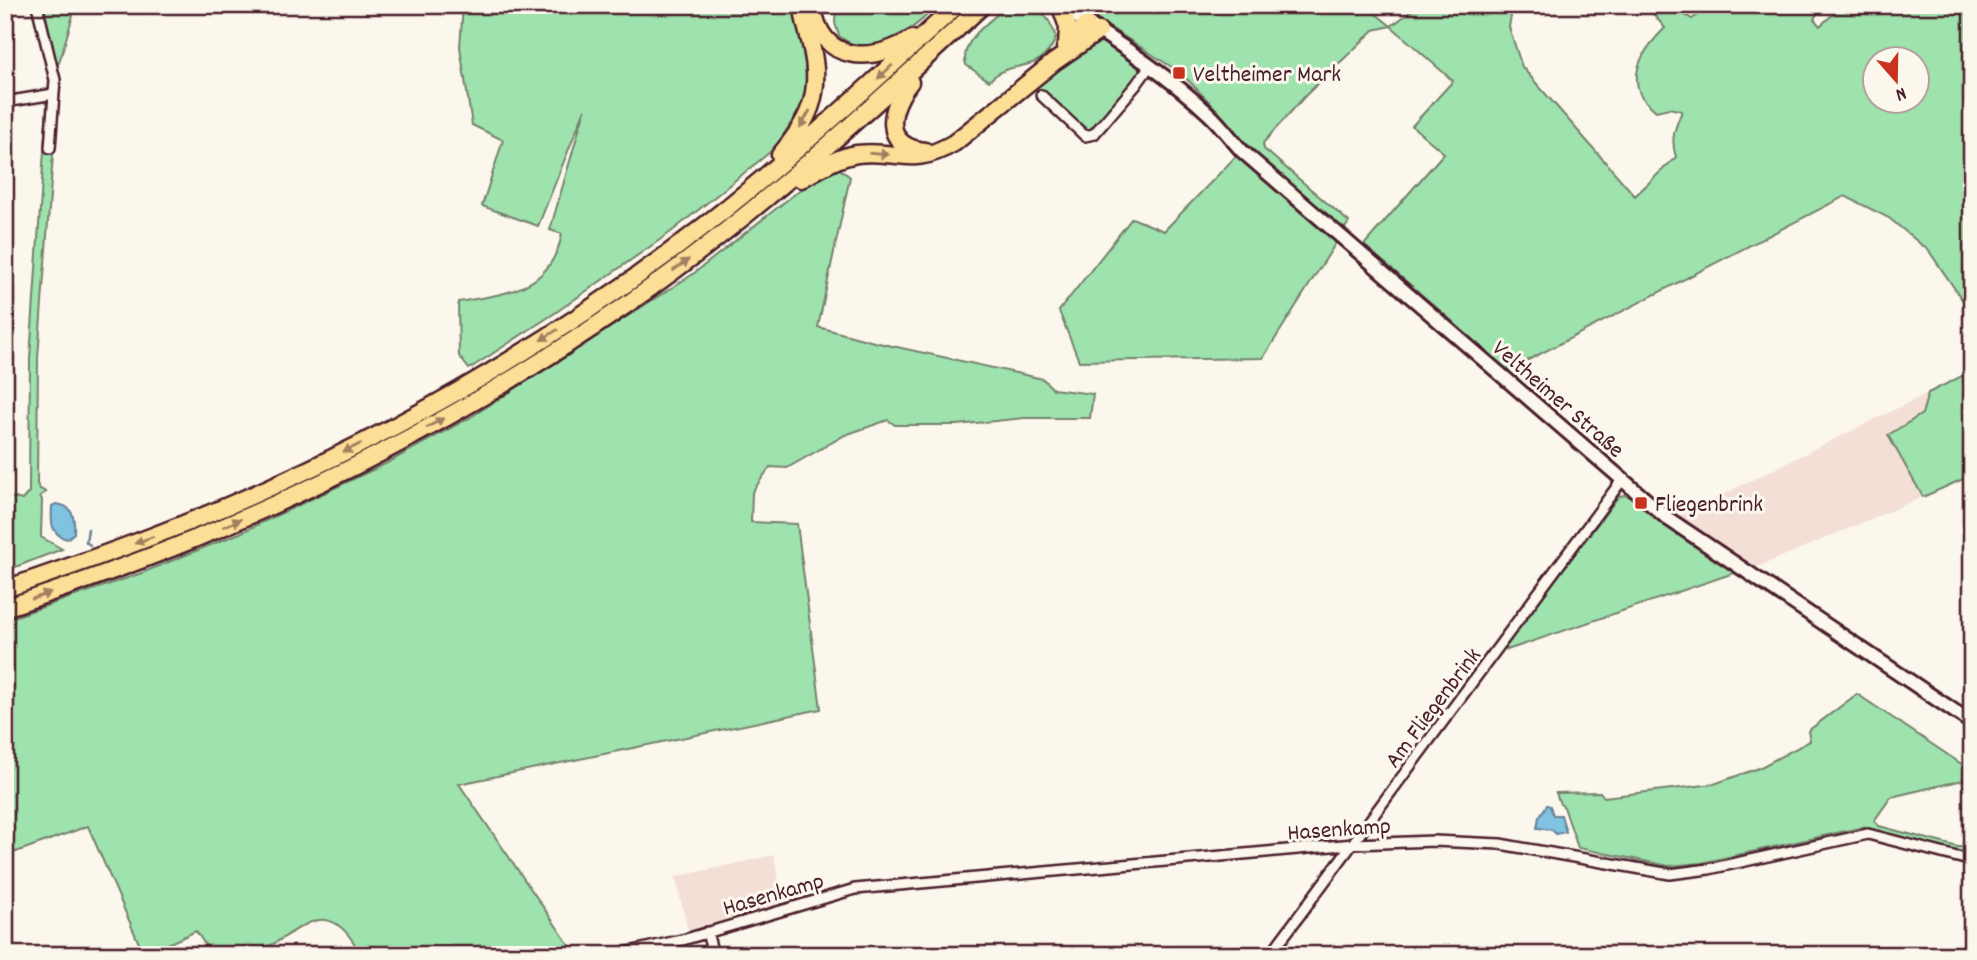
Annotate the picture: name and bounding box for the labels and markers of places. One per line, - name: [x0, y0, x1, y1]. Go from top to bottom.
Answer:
- place label: Veltheimer Mark: [1193, 59, 1341, 93]
- marker: Veltheimer Mark: [1171, 65, 1187, 81]
- place label: Fliegenbrink: [1655, 489, 1763, 523]
- marker: Fliegenbrink: [1633, 495, 1649, 511]

